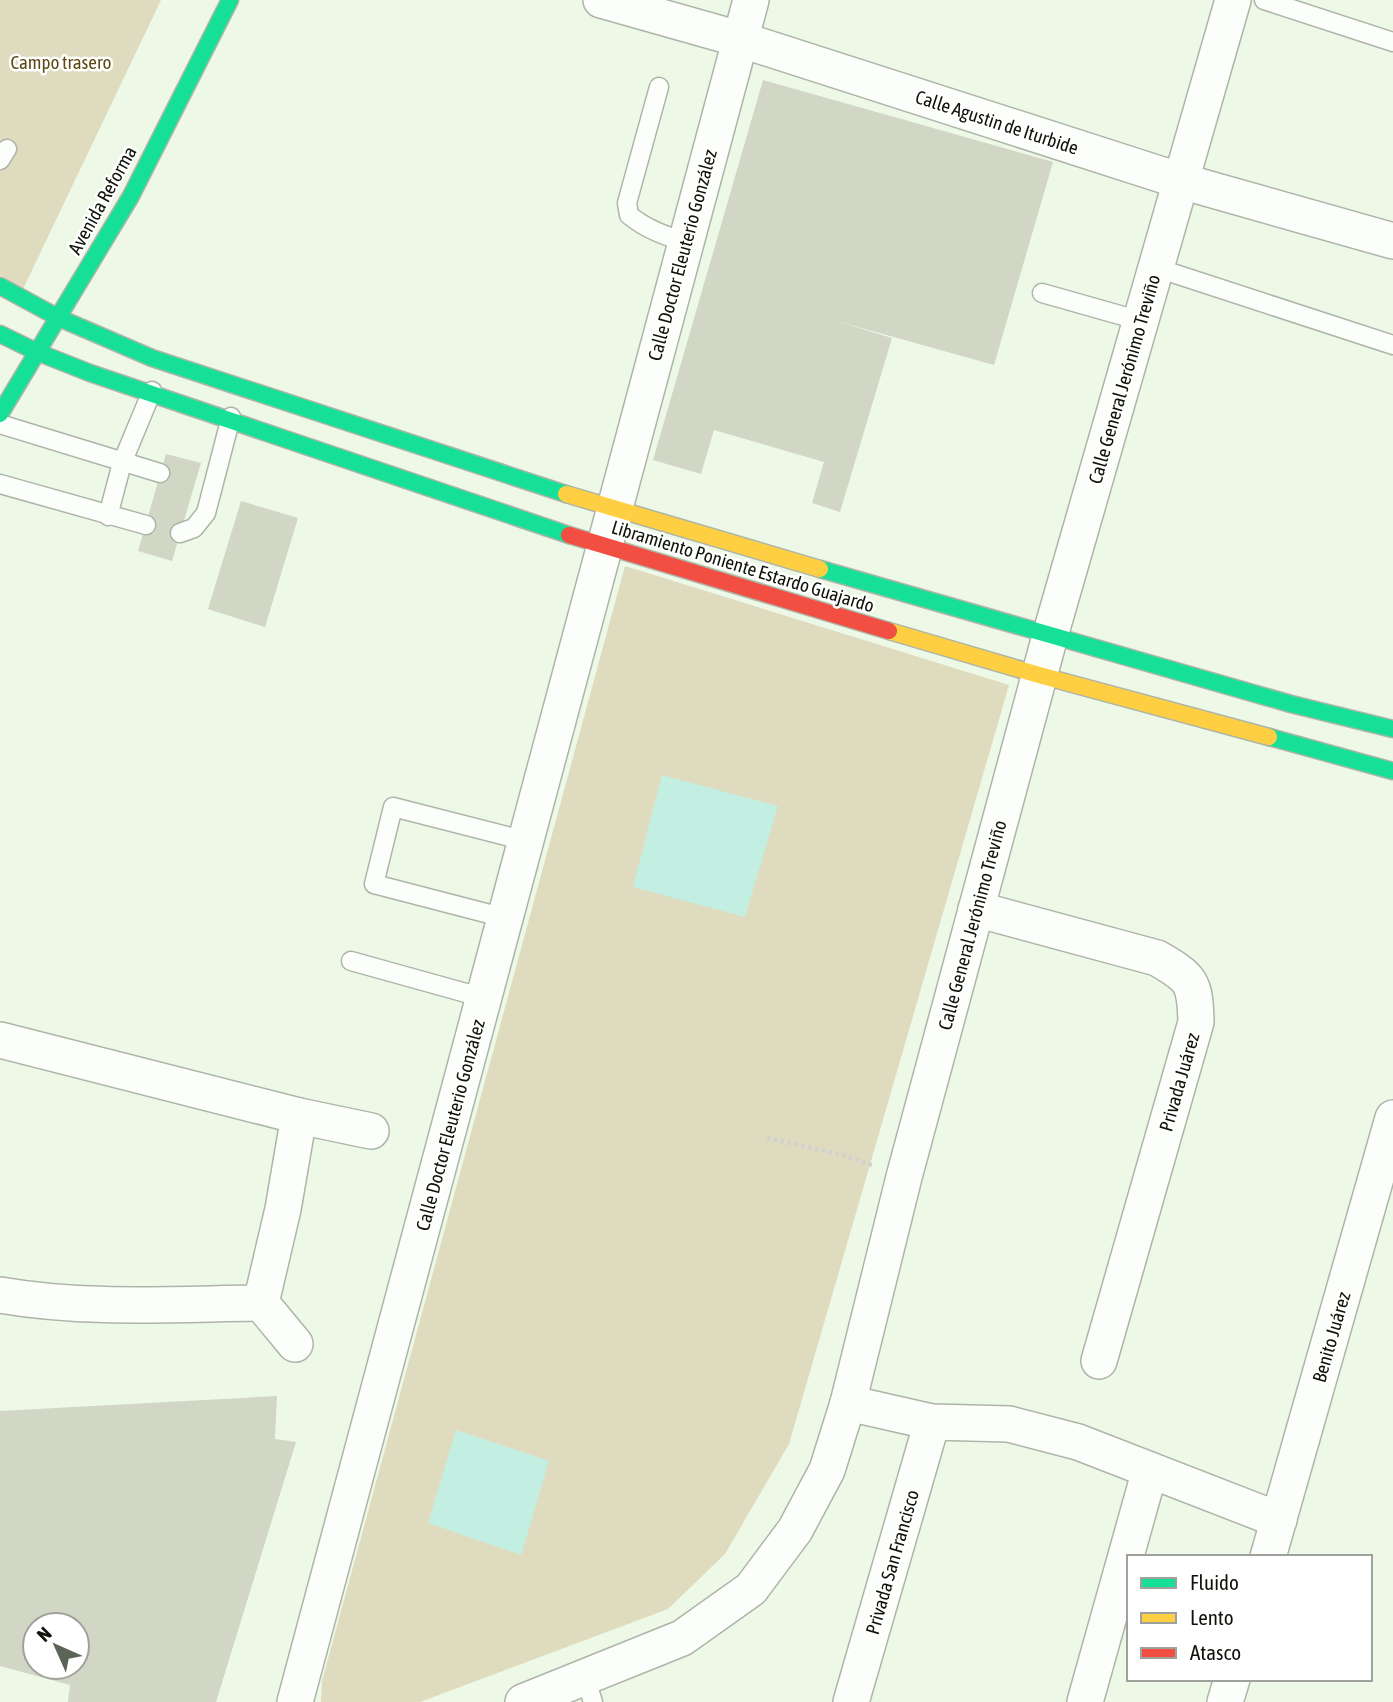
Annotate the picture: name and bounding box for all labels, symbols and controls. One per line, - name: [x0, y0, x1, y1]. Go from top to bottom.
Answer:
- park label: Campo trasero: [10, 51, 112, 73]
- street label: Calle Agustin de Iturbide: [913, 85, 1081, 159]
- street label: Avenida Reforma: [63, 142, 141, 258]
- street label: Calle Doctor Eleuterio González: [643, 147, 721, 363]
- street label: Calle General Jerónimo Treviño: [1084, 272, 1164, 486]
- street label: Libramiento Poniente Estardo Guajardo: [609, 515, 877, 617]
- street label: Calle General Jerónimo Treviño: [933, 818, 1011, 1032]
- street label: Calle Doctor Eleuterio González: [411, 1017, 489, 1233]
- street label: Privada Juárez: [1154, 1030, 1204, 1134]
- street label: Benito Juárez: [1308, 1289, 1354, 1385]
- street label: Privada San Francisco: [861, 1487, 923, 1637]
- legend: [1127, 1555, 1372, 1681]
- text: Fluido: [1190, 1570, 1239, 1594]
- text: Lento: [1190, 1605, 1234, 1629]
- north arrow: [21, 1611, 91, 1681]
- text: N: [32, 1622, 56, 1646]
- text: Atasco: [1190, 1640, 1241, 1664]

